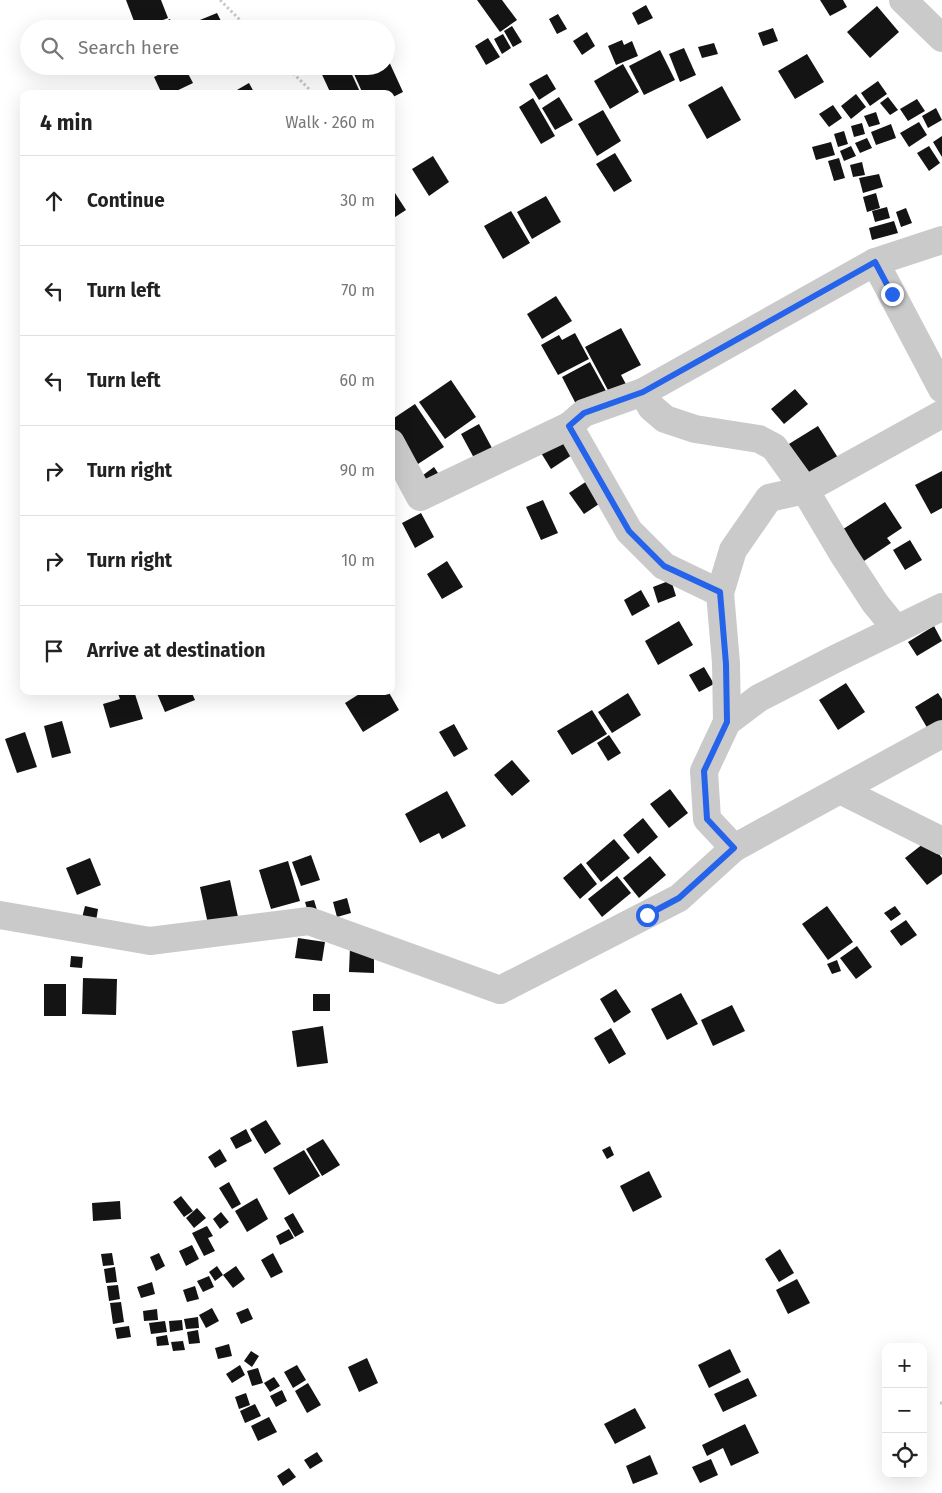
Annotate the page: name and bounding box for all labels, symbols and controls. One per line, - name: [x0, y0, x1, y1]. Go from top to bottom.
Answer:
- search box: [20, 20, 395, 75]
- icon: search: [38, 34, 66, 62]
- text: Search here: [78, 36, 179, 59]
- text: 4 min: [40, 110, 93, 136]
- text: Walk · 260 m: [285, 113, 375, 132]
- icon: ahead: [40, 187, 68, 215]
- text: Continue: [87, 189, 165, 212]
- text: 30 m: [340, 191, 375, 210]
- icon: left: [40, 277, 68, 305]
- text: Turn left: [87, 279, 161, 302]
- text: 70 m: [341, 281, 375, 300]
- route end: [881, 283, 904, 306]
- icon: left: [40, 367, 68, 395]
- text: Turn left: [87, 369, 161, 392]
- text: 60 m: [340, 371, 375, 390]
- icon: right: [40, 457, 68, 485]
- text: Turn right: [87, 459, 172, 482]
- text: 90 m: [340, 461, 375, 480]
- icon: right: [40, 547, 68, 575]
- text: Turn right: [87, 549, 172, 572]
- text: 10 m: [341, 551, 375, 570]
- icon: arrive: [40, 637, 68, 665]
- text: Arrive at destination: [87, 639, 266, 662]
- route start: [636, 904, 659, 927]
- map controls: [882, 1343, 927, 1478]
- button: +: [882, 1343, 927, 1388]
- button: −: [882, 1388, 927, 1433]
- button: locate: [882, 1433, 927, 1478]

